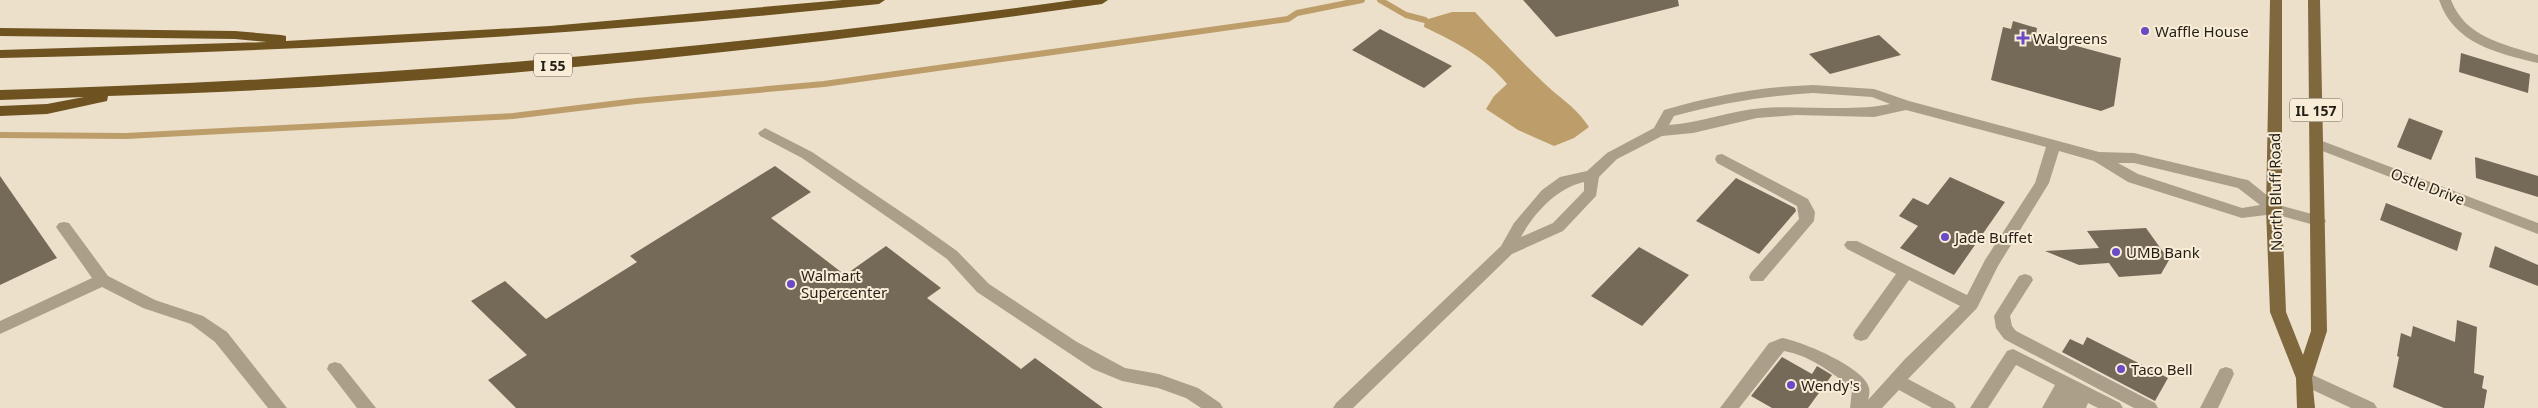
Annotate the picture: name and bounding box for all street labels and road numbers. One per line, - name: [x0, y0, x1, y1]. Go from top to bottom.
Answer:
- road number: I 55: [534, 54, 572, 76]
- road number: IL 157: [2290, 98, 2342, 122]
- street label: North Bluff Road: [2264, 133, 2286, 251]
- street label: Ostle Drive: [2388, 163, 2468, 209]

